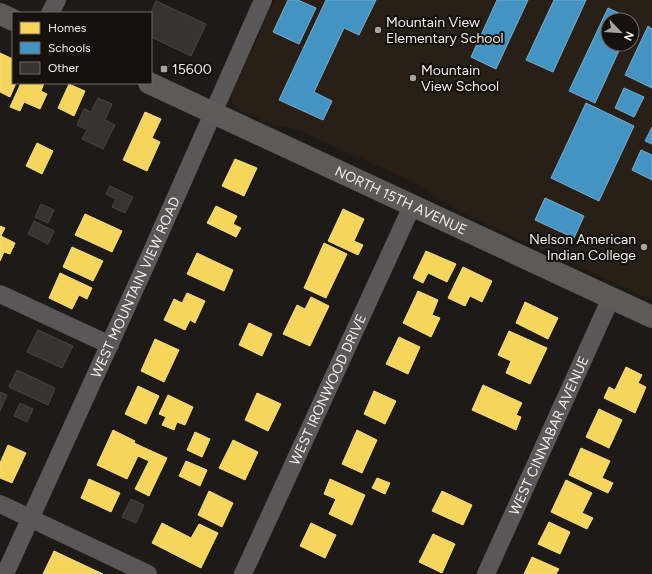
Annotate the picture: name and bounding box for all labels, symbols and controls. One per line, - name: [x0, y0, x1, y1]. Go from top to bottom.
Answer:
- legend: [12, 12, 152, 84]
- north arrow: [600, 12, 640, 52]
- place label: Mountain View Elementary School: [386, 14, 504, 47]
- text: Homes: [48, 21, 87, 35]
- marker: Mountain View Elementary School: [373, 25, 383, 35]
- text: N: [621, 29, 636, 43]
- text: Schools: [48, 41, 91, 55]
- text: Other: [48, 61, 79, 75]
- place label: 15600: [172, 61, 212, 78]
- place label: Mountain View School: [421, 62, 499, 95]
- marker: 15600: [159, 64, 169, 74]
- marker: Mountain View School: [408, 73, 418, 83]
- street label: NORTH 15TH AVENUE: [332, 162, 470, 238]
- street label: WEST MOUNTAIN VIEW ROAD: [87, 194, 183, 380]
- place label: Nelson American Indian College: [529, 231, 636, 264]
- marker: Nelson American Indian College: [639, 242, 649, 252]
- street label: WEST IRONWOOD DRIVE: [286, 311, 370, 468]
- street label: WEST CINNABAR AVENUE: [505, 353, 592, 518]

